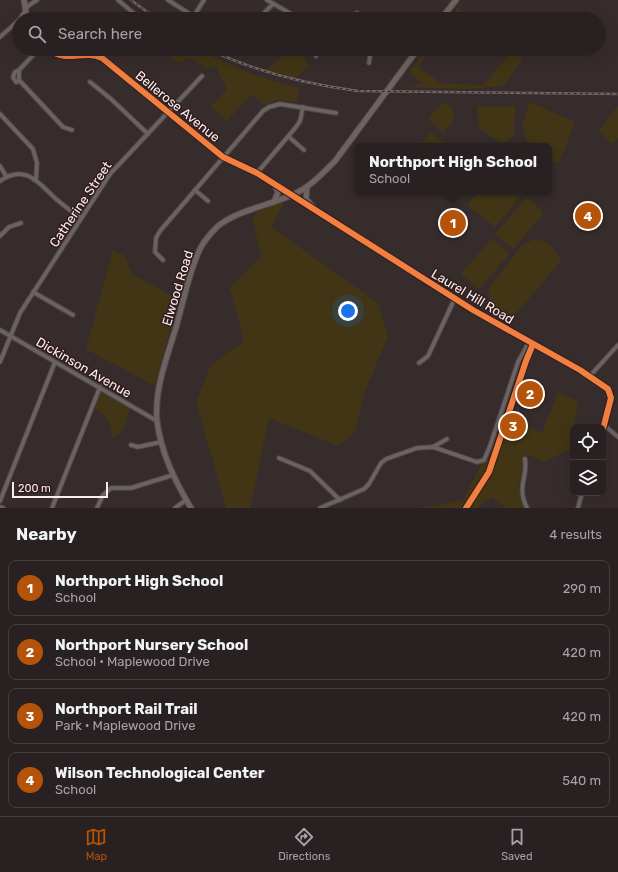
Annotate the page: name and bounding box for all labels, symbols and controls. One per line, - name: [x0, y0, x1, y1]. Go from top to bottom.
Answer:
- search box: [12, 12, 606, 56]
- icon: search: [26, 23, 48, 45]
- text: Search here: [58, 25, 142, 43]
- street label: Bellerose Avenue: [133, 68, 223, 145]
- popup: [354, 143, 552, 195]
- text: Northport High School: [369, 153, 537, 171]
- street label: Catherine Street: [46, 159, 115, 250]
- text: School: [369, 171, 410, 186]
- pin: 4: [575, 201, 601, 231]
- pin: 1: [440, 208, 466, 238]
- street label: Elwood Road: [159, 249, 196, 328]
- street label: Laurel Hill Road: [429, 266, 517, 327]
- your location: [338, 301, 358, 321]
- street label: Dickinson Avenue: [34, 334, 134, 401]
- pin: 2: [517, 379, 543, 409]
- pin: 3: [500, 411, 526, 441]
- map controls: [570, 424, 606, 496]
- button: locate: [570, 424, 606, 460]
- button: layers: [570, 460, 606, 496]
- scale bar: [12, 480, 108, 499]
- text: 200 m: [18, 482, 51, 495]
- text: Nearby: [16, 524, 77, 544]
- text: 4 results: [549, 527, 602, 542]
- text: Northport High School: [55, 572, 223, 590]
- text: 1: [27, 581, 33, 596]
- text: 290 m: [563, 581, 601, 596]
- text: School: [55, 590, 96, 605]
- text: Northport Nursery School: [55, 636, 248, 654]
- text: 2: [26, 645, 34, 660]
- text: 420 m: [562, 645, 601, 660]
- text: School · Maplewood Drive: [55, 654, 210, 669]
- text: Northport Rail Trail: [55, 700, 198, 718]
- text: 3: [26, 709, 34, 724]
- text: 420 m: [562, 709, 601, 724]
- text: Park · Maplewood Drive: [55, 718, 195, 733]
- text: Wilson Technological Center: [55, 764, 265, 782]
- text: 4: [26, 773, 34, 788]
- text: 540 m: [562, 773, 601, 788]
- text: School: [55, 782, 96, 797]
- tab: Map: [85, 826, 107, 863]
- tab: Directions: [278, 826, 330, 863]
- tab: Saved: [501, 826, 533, 863]

